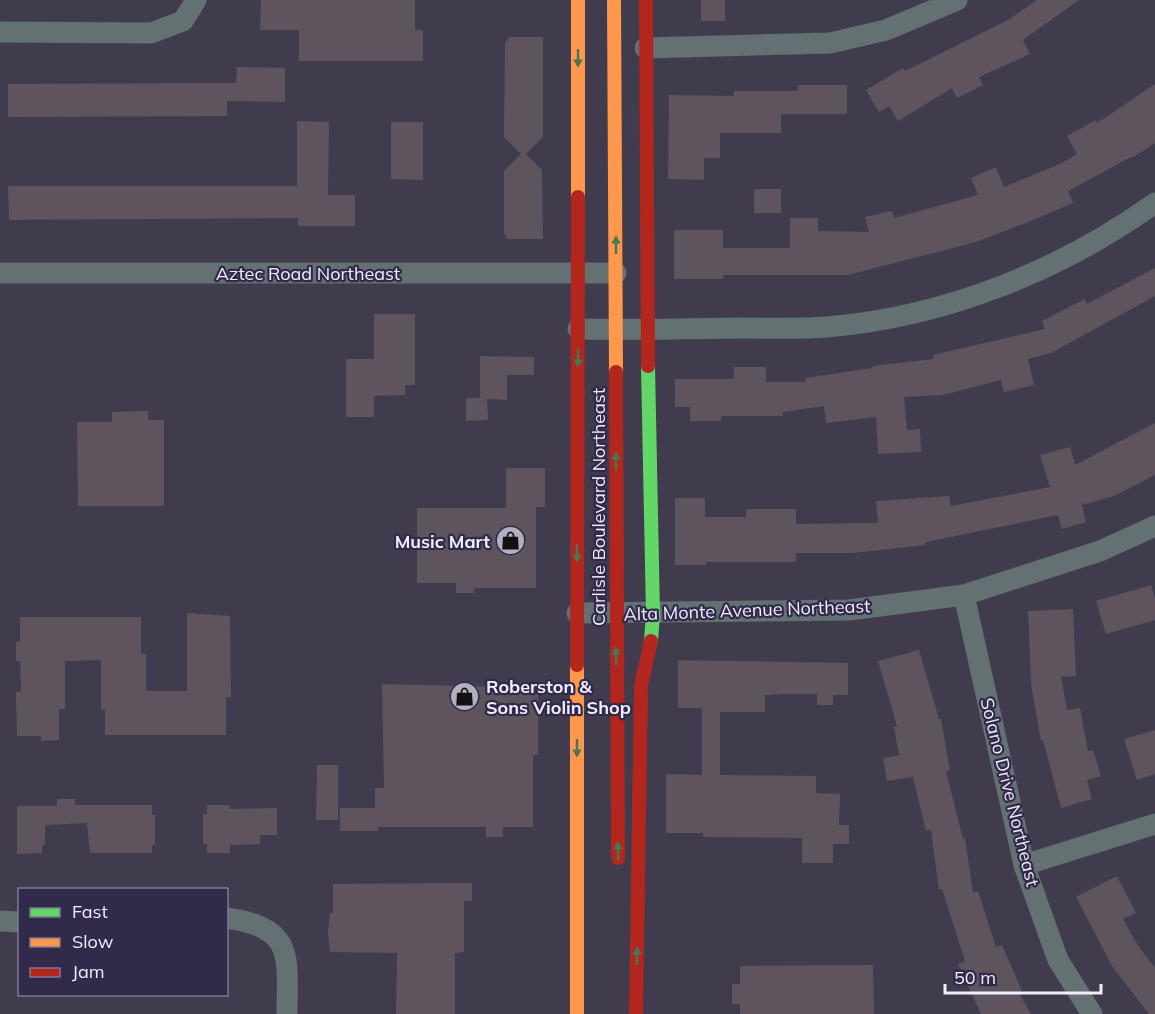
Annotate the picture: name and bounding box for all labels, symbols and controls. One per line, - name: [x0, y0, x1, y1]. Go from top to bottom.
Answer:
- one-way arrow: [573, 49, 583, 68]
- one-way arrow: [611, 235, 621, 254]
- street label: Aztec Road Northeast: [216, 262, 400, 285]
- one-way arrow: [573, 349, 583, 368]
- street label: Carlisle Boulevard Northeast: [587, 388, 610, 626]
- one-way arrow: [611, 451, 621, 470]
- shop icon: Music Mart: [495, 525, 527, 557]
- place label: Music Mart: [395, 530, 490, 553]
- one-way arrow: [572, 544, 582, 563]
- street label: Alta Monte Avenue Northeast: [623, 594, 871, 626]
- one-way arrow: [611, 646, 621, 665]
- place label: Roberston & Sons Violin Shop: [486, 675, 631, 719]
- shop icon: Roberston & Sons Violin Shop: [449, 680, 481, 712]
- street label: Solano Drive Northeast: [975, 695, 1045, 889]
- one-way arrow: [572, 739, 582, 758]
- one-way arrow: [613, 841, 623, 860]
- legend: [18, 888, 228, 996]
- text: Fast: [72, 900, 108, 923]
- text: Slow: [72, 930, 114, 953]
- one-way arrow: [632, 946, 642, 965]
- scale bar: [945, 957, 1101, 995]
- text: Jam: [72, 960, 105, 983]
- text: 50 m: [954, 966, 996, 989]

